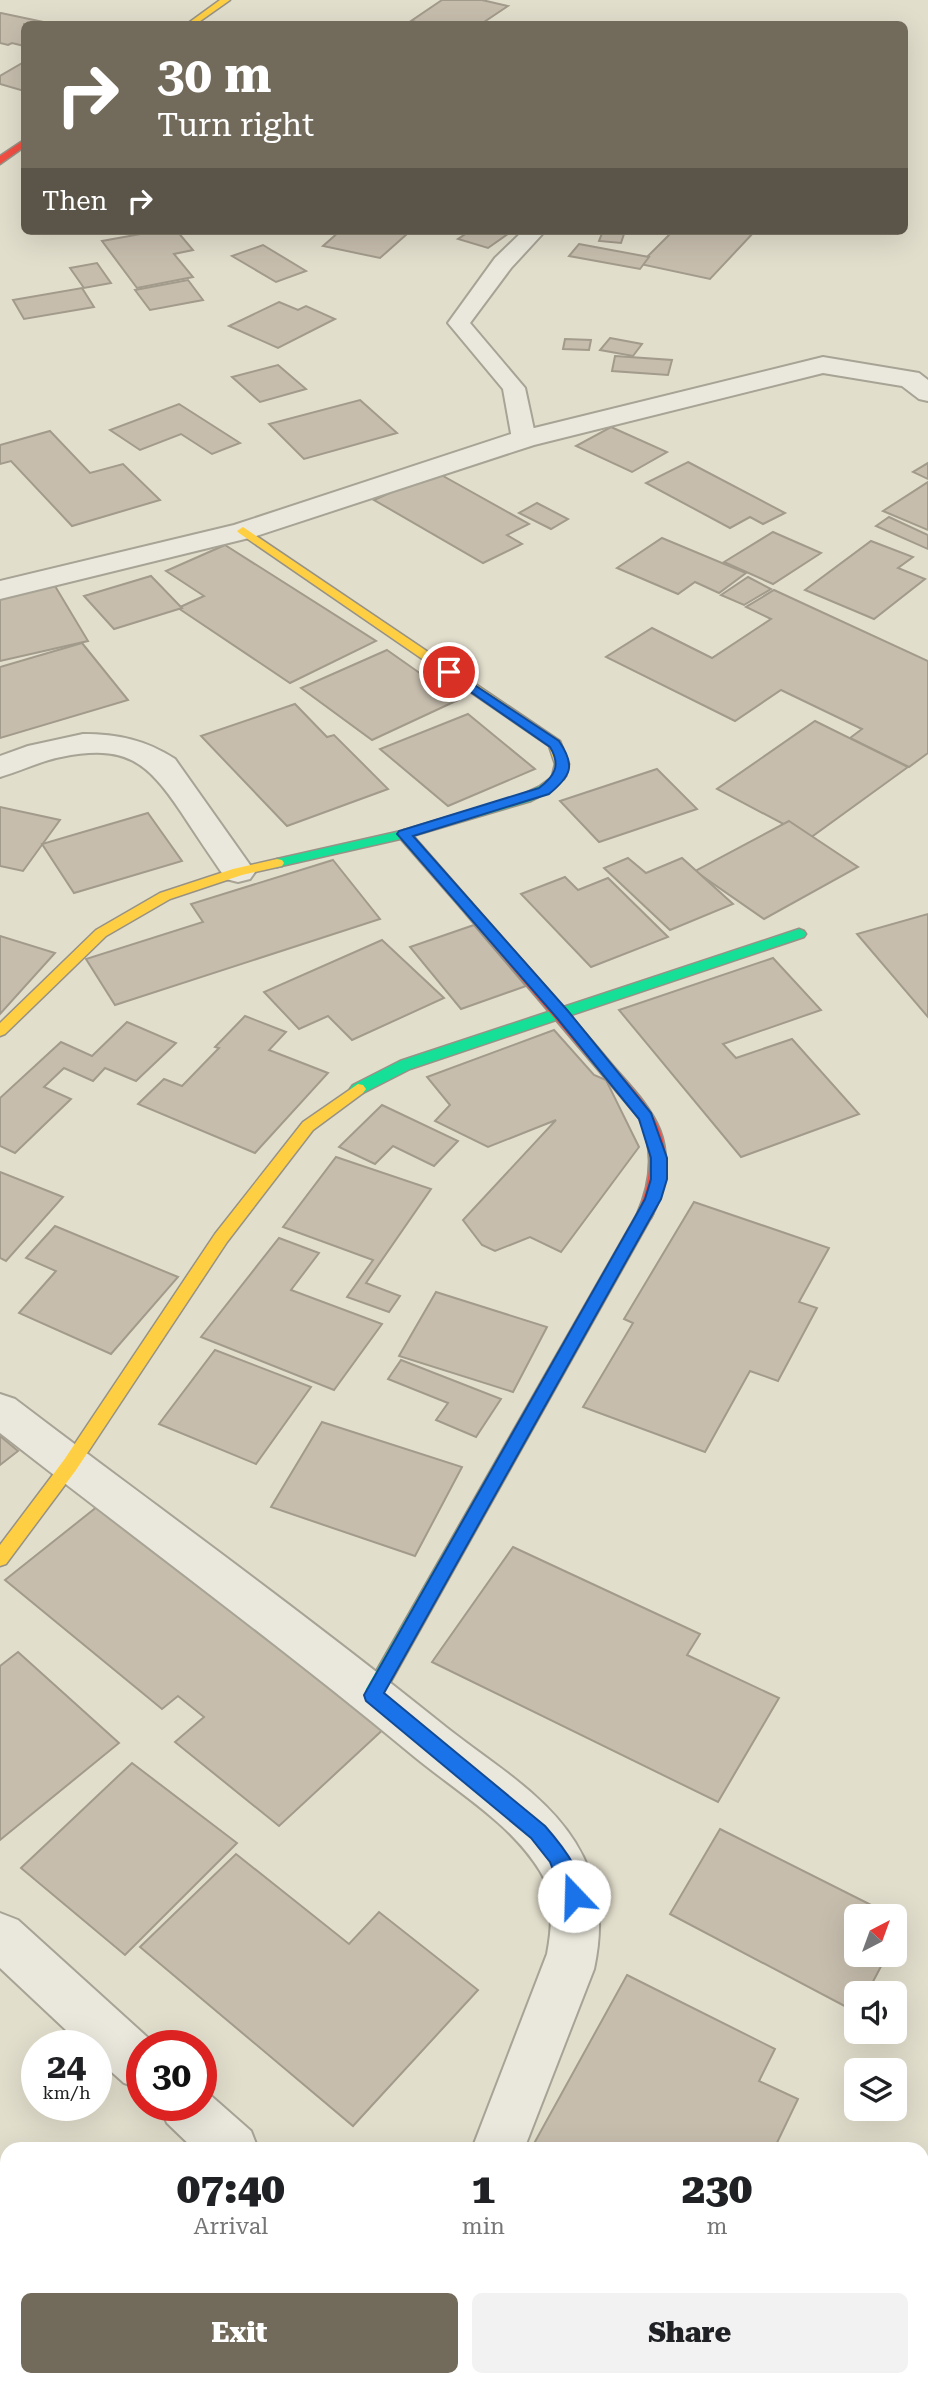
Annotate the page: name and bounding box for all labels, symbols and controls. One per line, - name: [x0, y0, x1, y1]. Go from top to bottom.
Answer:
- text: 30 m: [157, 47, 272, 104]
- icon: right: [42, 49, 133, 140]
- text: Turn right: [157, 106, 314, 144]
- icon: right: [121, 182, 159, 220]
- text: Then: [42, 186, 107, 216]
- pin: [419, 642, 479, 702]
- icon: arrive: [430, 653, 468, 691]
- position arrow: [537, 1859, 611, 1933]
- north arrow: [844, 1904, 906, 1967]
- map controls: [844, 1904, 907, 2121]
- button: sound: [844, 1981, 907, 2044]
- speed limit sign: 30: [126, 2030, 217, 2121]
- text: 24: [47, 2046, 86, 2087]
- button: layers: [844, 2058, 907, 2121]
- text: km/h: [42, 2082, 91, 2103]
- text: 07:40: [177, 2164, 285, 2213]
- text: 1: [471, 2164, 495, 2213]
- text: 230: [682, 2164, 752, 2213]
- text: Arrival: [193, 2213, 268, 2240]
- text: min: [462, 2213, 505, 2240]
- text: m: [706, 2213, 727, 2240]
- button: Exit: [21, 2293, 458, 2373]
- button: Share: [472, 2293, 908, 2373]

